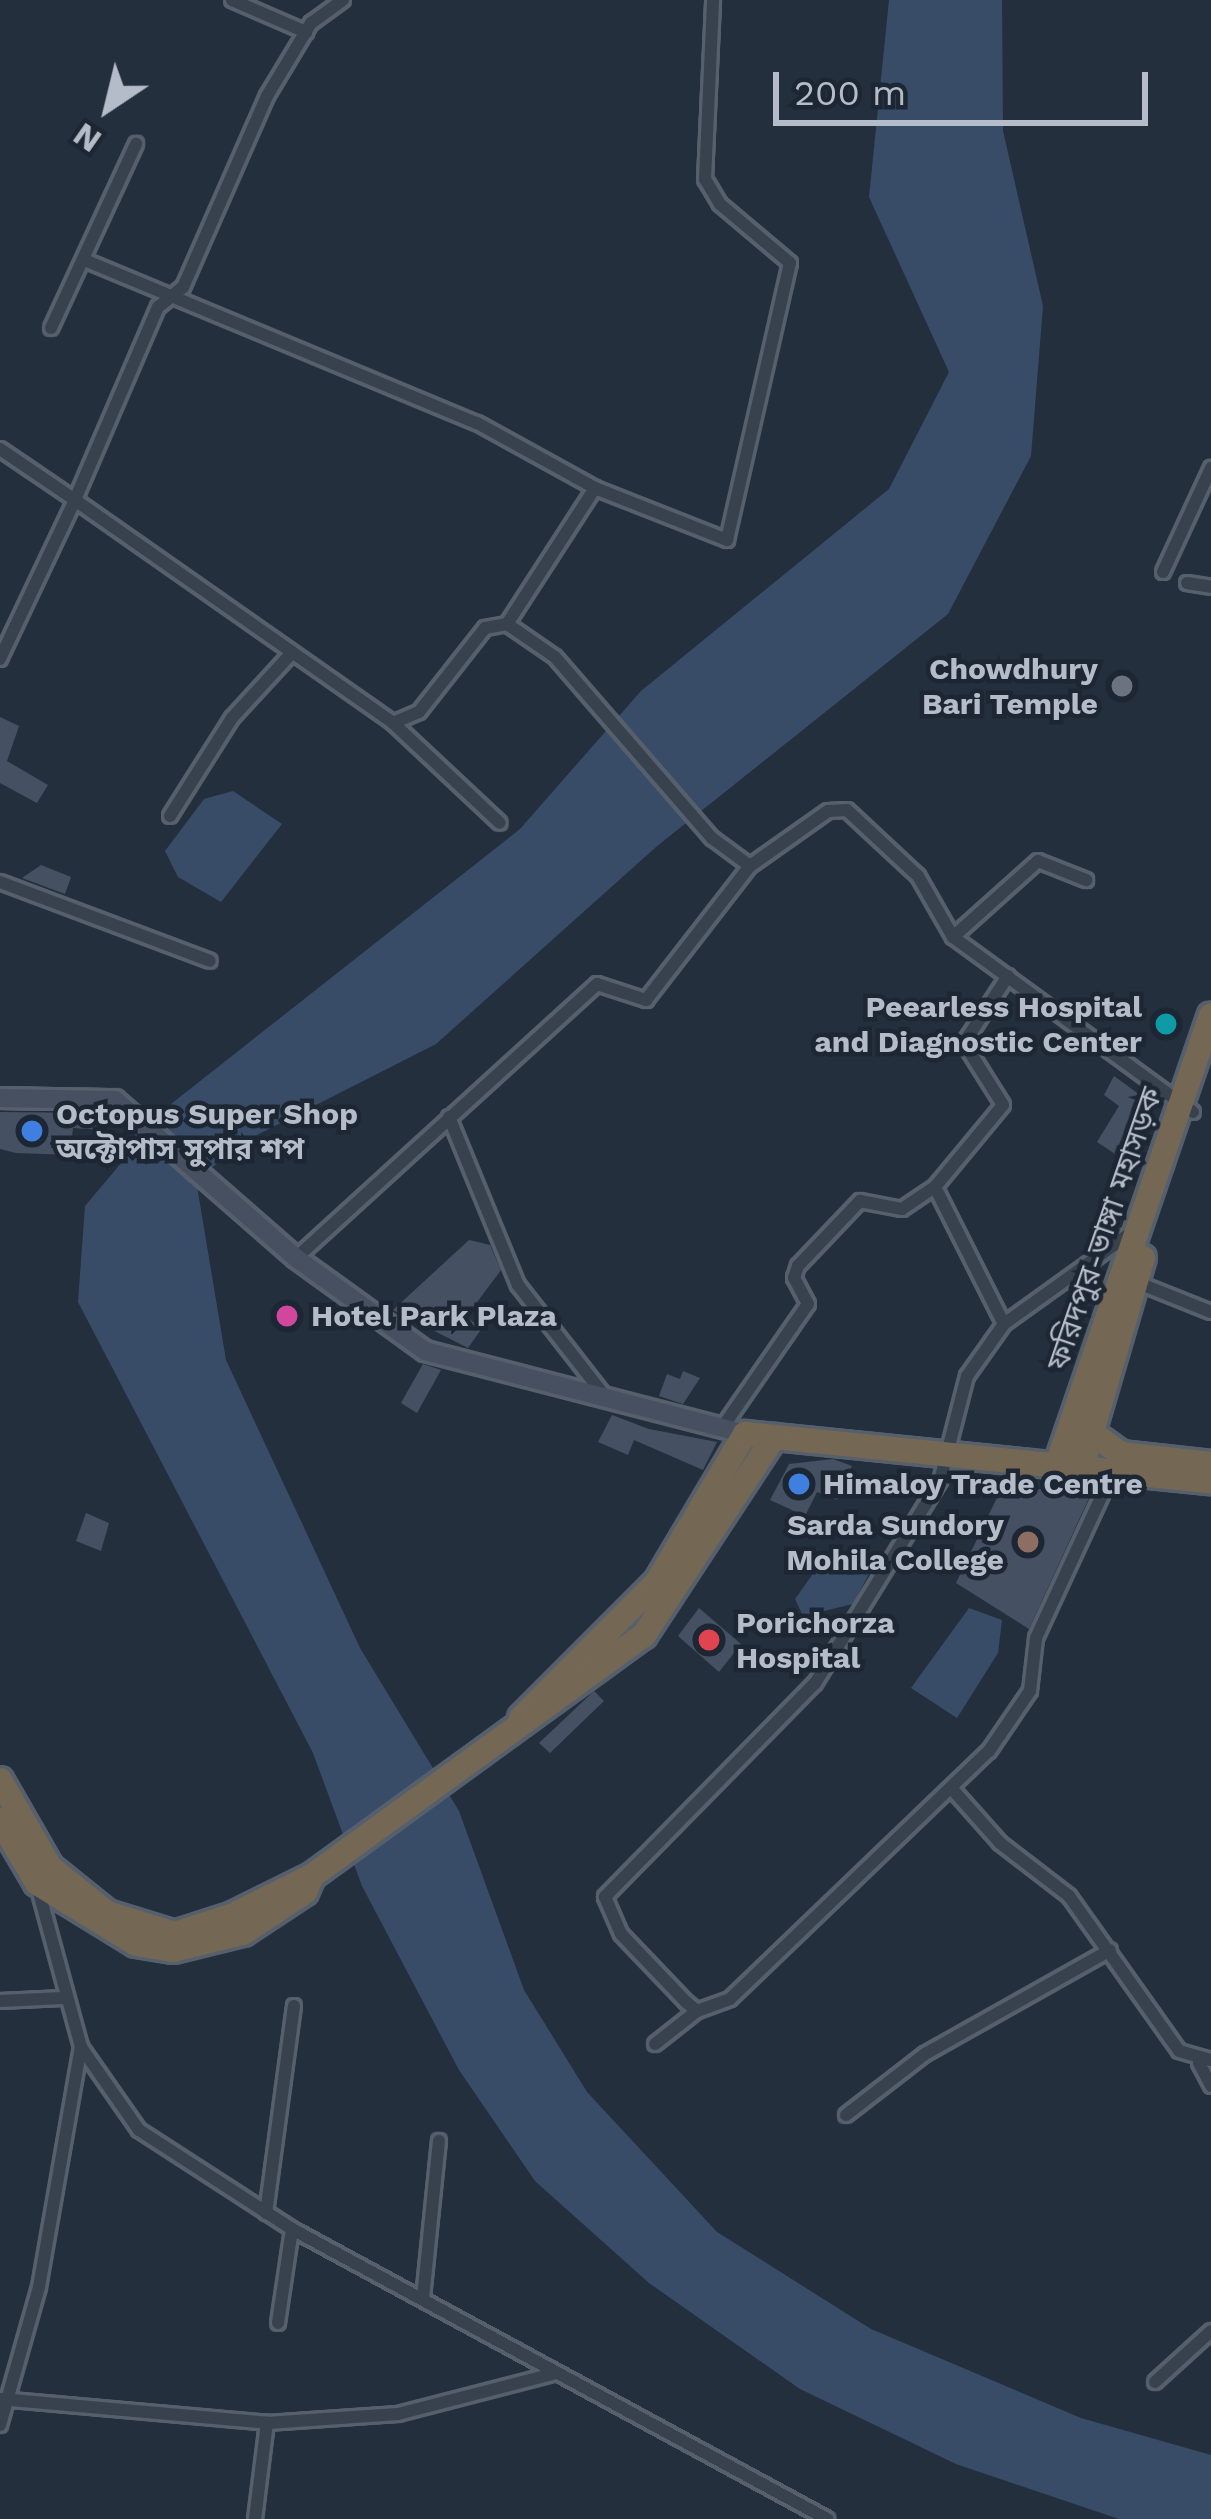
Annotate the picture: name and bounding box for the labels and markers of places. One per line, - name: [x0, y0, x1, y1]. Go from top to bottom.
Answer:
- place label: Chowdhury Bari Temple: [921, 651, 1098, 722]
- marker: Chowdhury Bari Temple: [1109, 673, 1135, 699]
- place label: Peearless Hospital and Diagnostic Center: [814, 989, 1142, 1060]
- marker: Peearless Hospital and Diagnostic Center: [1153, 1011, 1179, 1037]
- place label: Octopus Super Shop অক্টোপাস সুপার শপ: [56, 1096, 358, 1166]
- marker: Octopus Super Shop অক্টোপাস সুপার শপ: [19, 1118, 45, 1144]
- place label: Hotel Park Plaza: [311, 1298, 558, 1334]
- marker: Hotel Park Plaza: [274, 1303, 300, 1329]
- place label: Himaloy Trade Centre: [823, 1466, 1144, 1502]
- marker: Himaloy Trade Centre: [786, 1471, 812, 1497]
- place label: Sarda Sundory Mohila College: [786, 1507, 1004, 1577]
- marker: Sarda Sundory Mohila College: [1015, 1529, 1041, 1555]
- place label: Porichorza Hospital: [736, 1605, 895, 1676]
- marker: Porichorza Hospital: [693, 1624, 725, 1656]

